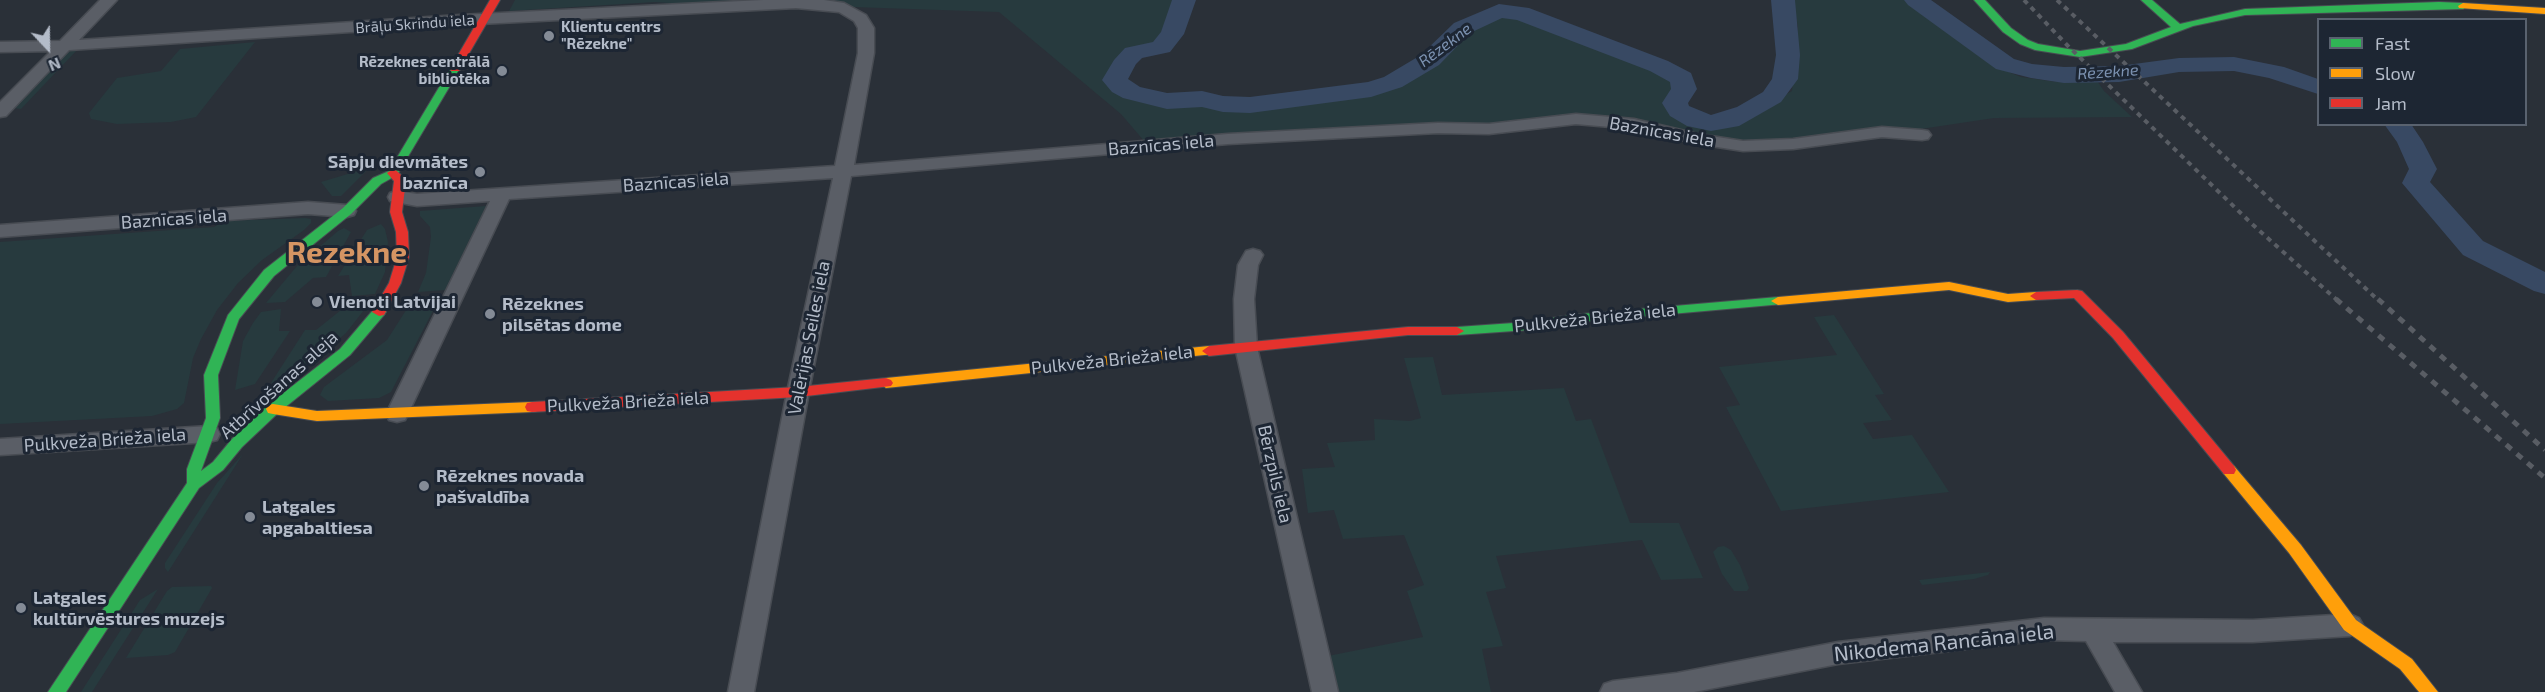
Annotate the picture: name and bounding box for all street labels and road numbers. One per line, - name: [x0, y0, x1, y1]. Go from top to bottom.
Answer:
- street label: Brāļu Skrindu iela: [355, 11, 475, 37]
- street label: Baznīcas iela: [1608, 112, 1716, 152]
- street label: Baznīcas iela: [1107, 130, 1215, 160]
- street label: Baznīcas iela: [622, 168, 730, 196]
- street label: Baznīcas iela: [120, 205, 228, 233]
- street label: Valērijas Seiles iela: [783, 259, 835, 417]
- street label: Pulkveža Brieža iela: [1513, 299, 1677, 337]
- street label: Atbrīvošanas aleja: [216, 326, 342, 444]
- street label: Pulkveža Brieža iela: [1030, 341, 1194, 379]
- street label: Pulkveža Brieža iela: [546, 387, 710, 417]
- street label: Bērzpils iela: [1253, 423, 1297, 525]
- street label: Pulkveža Brieža iela: [23, 424, 187, 456]
- street label: Nikodema Rancāna iela: [1833, 619, 2055, 667]

